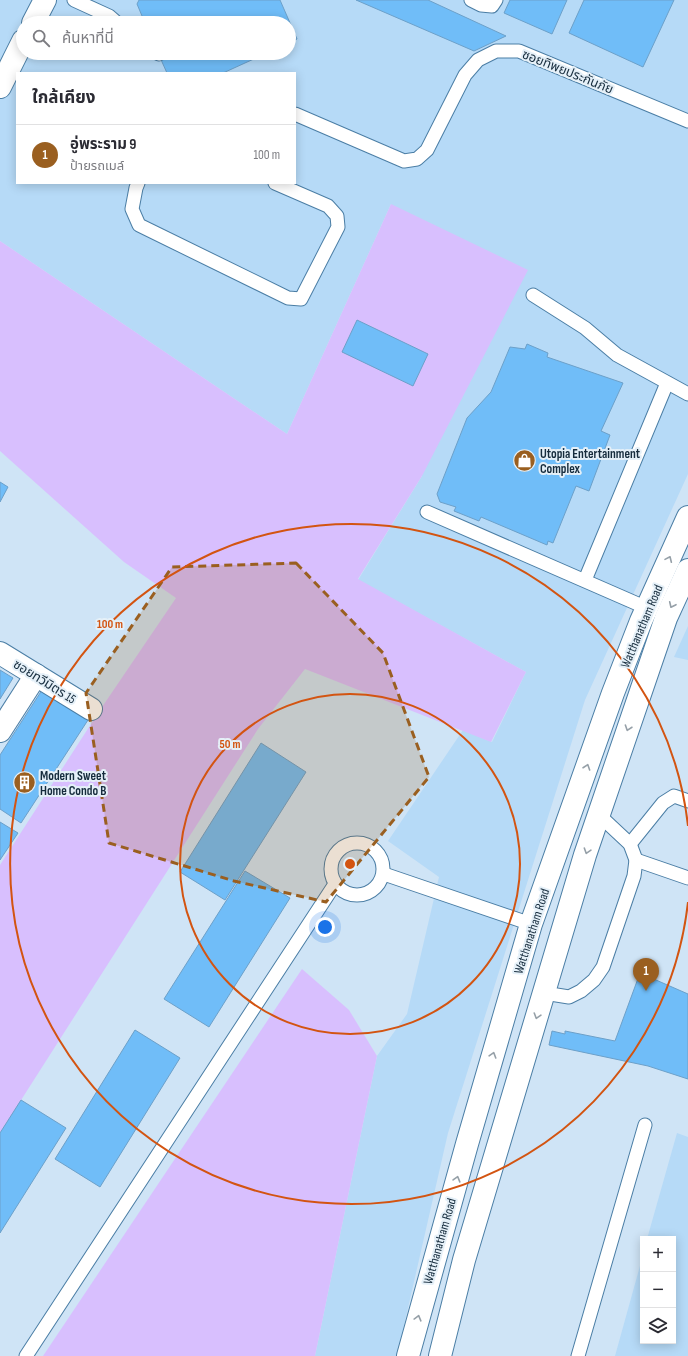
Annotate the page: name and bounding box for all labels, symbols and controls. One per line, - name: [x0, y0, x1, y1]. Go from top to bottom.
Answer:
- search box: [16, 16, 296, 60]
- icon: search: [30, 27, 52, 49]
- text: ค้นหาที่นี่: [62, 29, 114, 48]
- street label: ซอยทิพยประกันภัย: [520, 46, 616, 98]
- text: ใกล้เคียง: [32, 88, 95, 108]
- text: อู่พระราม 9: [70, 135, 136, 154]
- text: 1: [42, 147, 48, 163]
- text: 100 m: [253, 147, 280, 163]
- text: ป้ายรถเมล์: [70, 158, 124, 174]
- place label: Utopia Entertainment Complex: [540, 446, 641, 477]
- shop icon: Utopia Entertainment Complex: [512, 447, 538, 473]
- one-way arrow: [664, 556, 672, 564]
- street label: Watthanatham Road: [617, 582, 667, 670]
- one-way arrow: [669, 601, 677, 609]
- text: 100 m: [97, 617, 123, 632]
- street label: ซอยทวีมิตร 15: [10, 656, 79, 707]
- one-way arrow: [625, 724, 633, 731]
- text: 50 m: [220, 737, 240, 752]
- one-way arrow: [583, 764, 591, 771]
- place label: Modern Sweet Home Condo B: [40, 768, 107, 799]
- building icon: Modern Sweet Home Condo B: [11, 769, 37, 795]
- one-way arrow: [583, 847, 591, 854]
- centre of rings: [343, 857, 357, 871]
- street label: Watthanatham Road: [511, 887, 553, 976]
- your location: [315, 917, 335, 937]
- pin: 1: [633, 958, 659, 991]
- one-way arrow: [533, 1012, 542, 1019]
- one-way arrow: [488, 1051, 497, 1058]
- one-way arrow: [452, 1176, 460, 1183]
- street label: Watthanatham Road: [420, 1196, 460, 1286]
- map controls: [640, 1236, 676, 1344]
- button: +: [640, 1236, 676, 1272]
- button: −: [640, 1272, 676, 1308]
- button: layers: [640, 1308, 676, 1344]
- one-way arrow: [413, 1315, 422, 1322]

